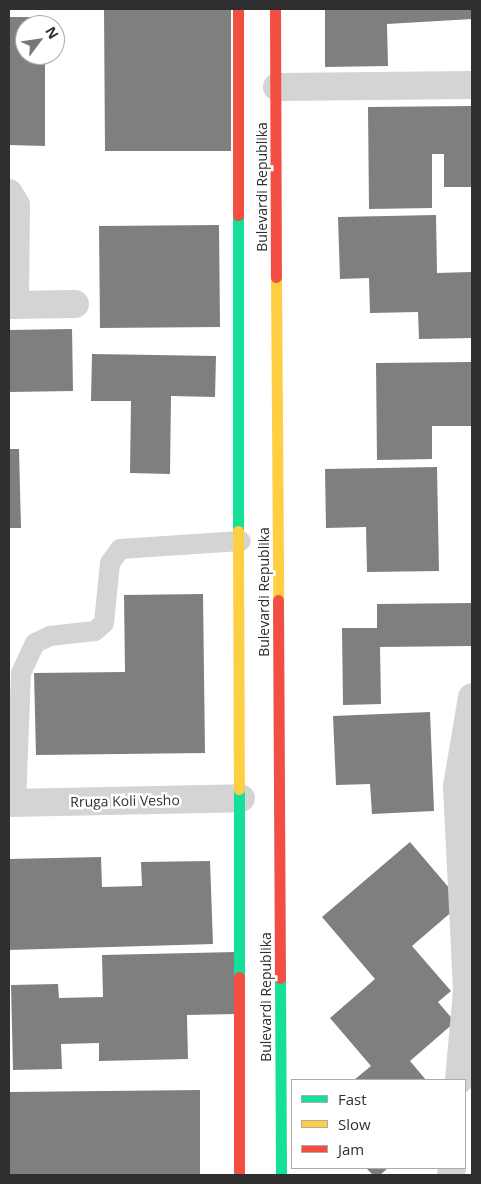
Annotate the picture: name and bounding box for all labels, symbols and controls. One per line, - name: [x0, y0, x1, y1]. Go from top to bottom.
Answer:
- north arrow: [15, 15, 65, 65]
- text: N: [41, 23, 64, 42]
- street label: Bulevardi Republika: [254, 122, 270, 252]
- street label: Bulevardi Republika: [256, 527, 272, 657]
- street label: Rruga Koli Vesho: [70, 792, 180, 810]
- street label: Bulevardi Republika: [258, 932, 274, 1062]
- legend: [291, 1079, 466, 1169]
- text: Fast: [338, 1089, 367, 1109]
- text: Slow: [338, 1114, 371, 1134]
- text: Jam: [338, 1139, 364, 1159]

